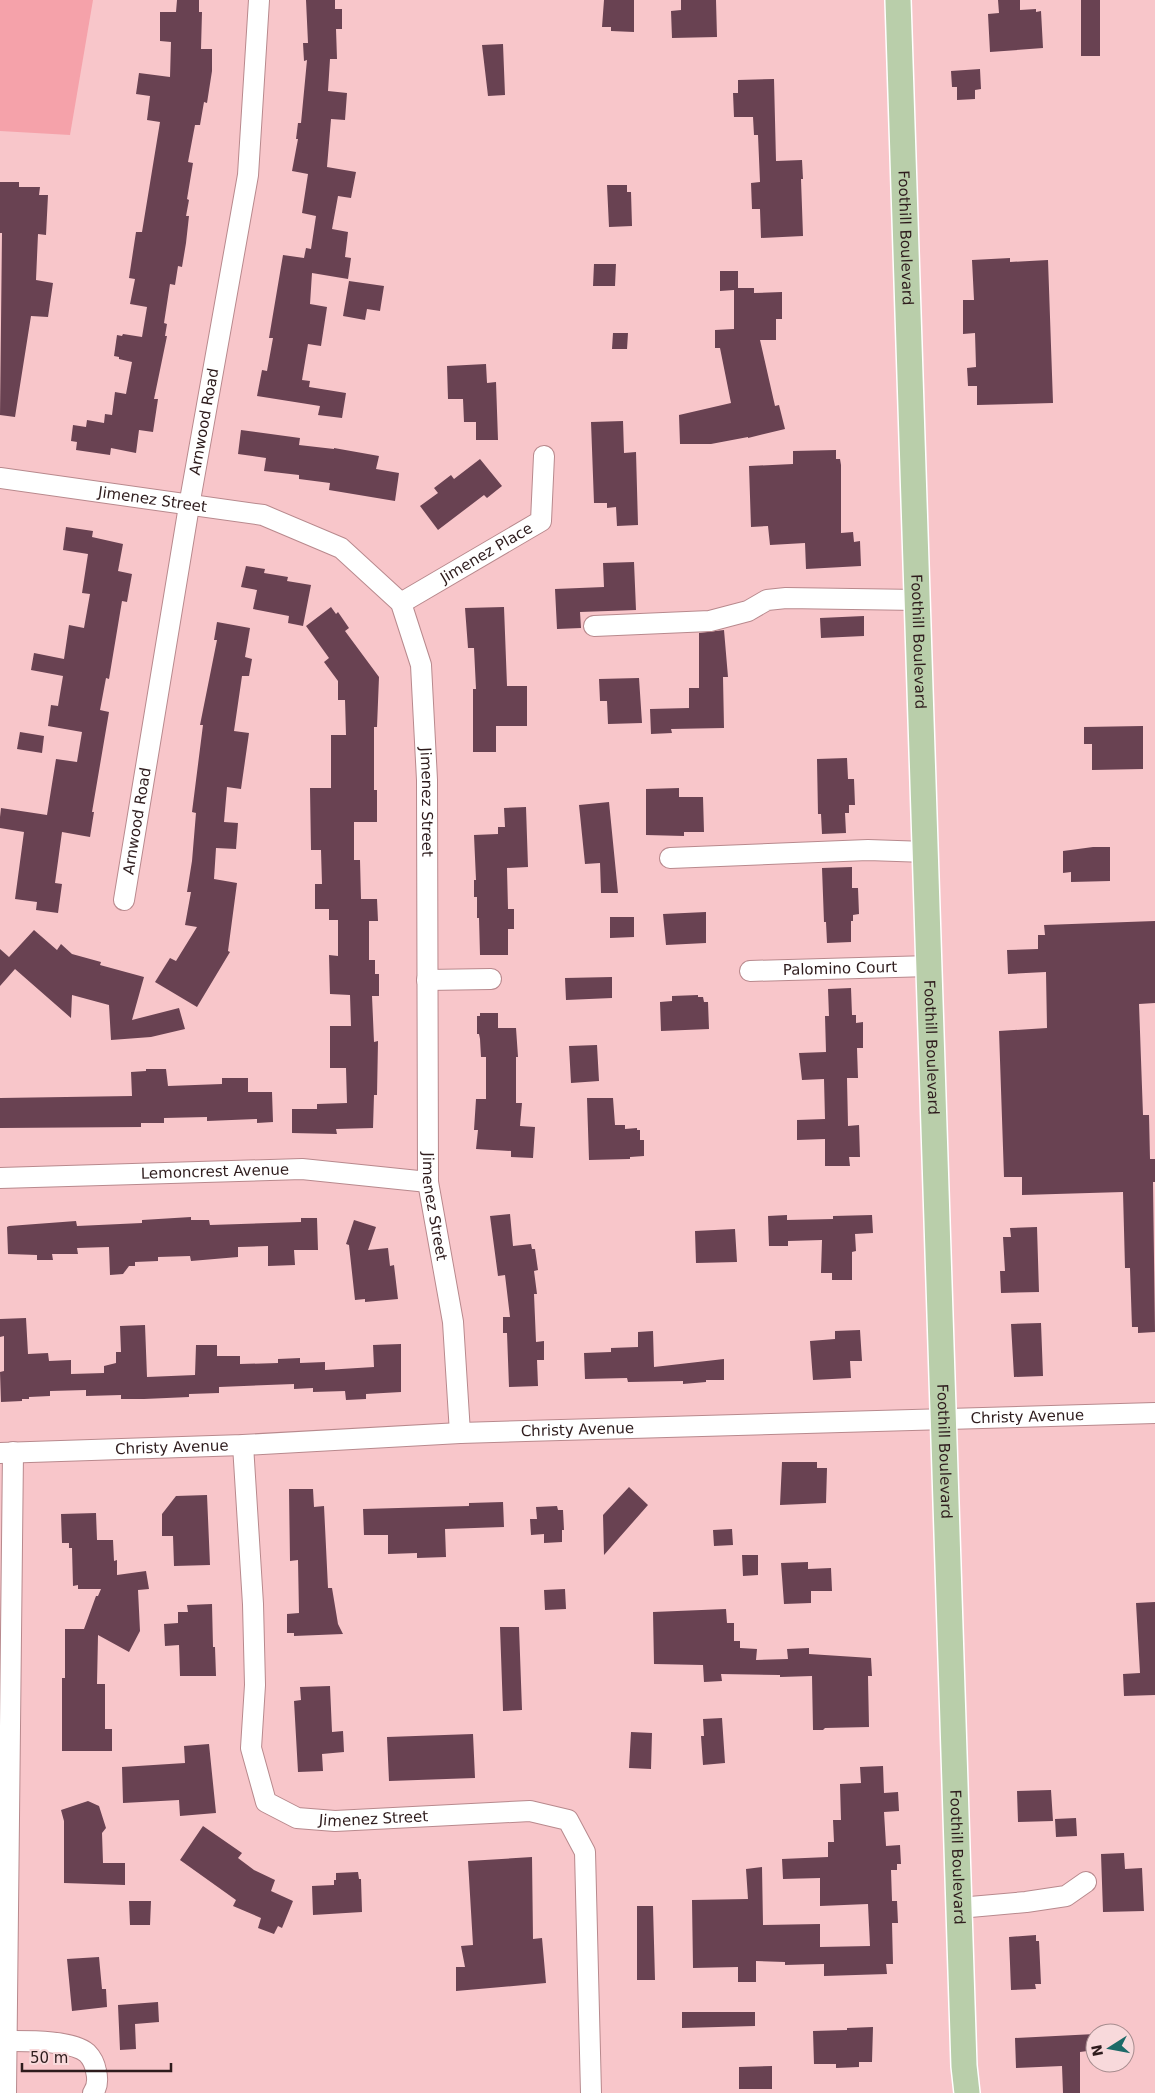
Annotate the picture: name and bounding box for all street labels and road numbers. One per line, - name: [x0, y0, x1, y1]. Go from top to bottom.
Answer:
- street label: Foothill Boulevard: [894, 170, 917, 306]
- street label: Arnwood Road: [186, 367, 222, 477]
- street label: Jimenez Street: [96, 483, 208, 516]
- street label: Jimenez Place: [436, 519, 536, 587]
- street label: Foothill Boulevard: [907, 574, 930, 709]
- street label: Jimenez Street: [416, 746, 436, 857]
- street label: Arnwood Road: [119, 766, 155, 876]
- street label: Palomino Court: [783, 958, 898, 979]
- street label: Foothill Boulevard: [920, 980, 943, 1115]
- street label: Jimenez Street: [419, 1151, 451, 1262]
- street label: Lemoncrest Avenue: [141, 1160, 289, 1183]
- street label: Foothill Boulevard: [933, 1383, 956, 1519]
- street label: Christy Avenue: [970, 1406, 1084, 1427]
- street label: Christy Avenue: [520, 1419, 634, 1440]
- street label: Christy Avenue: [115, 1436, 229, 1458]
- street label: Foothill Boulevard: [946, 1789, 968, 1925]
- street label: Jimenez Street: [317, 1807, 429, 1831]

